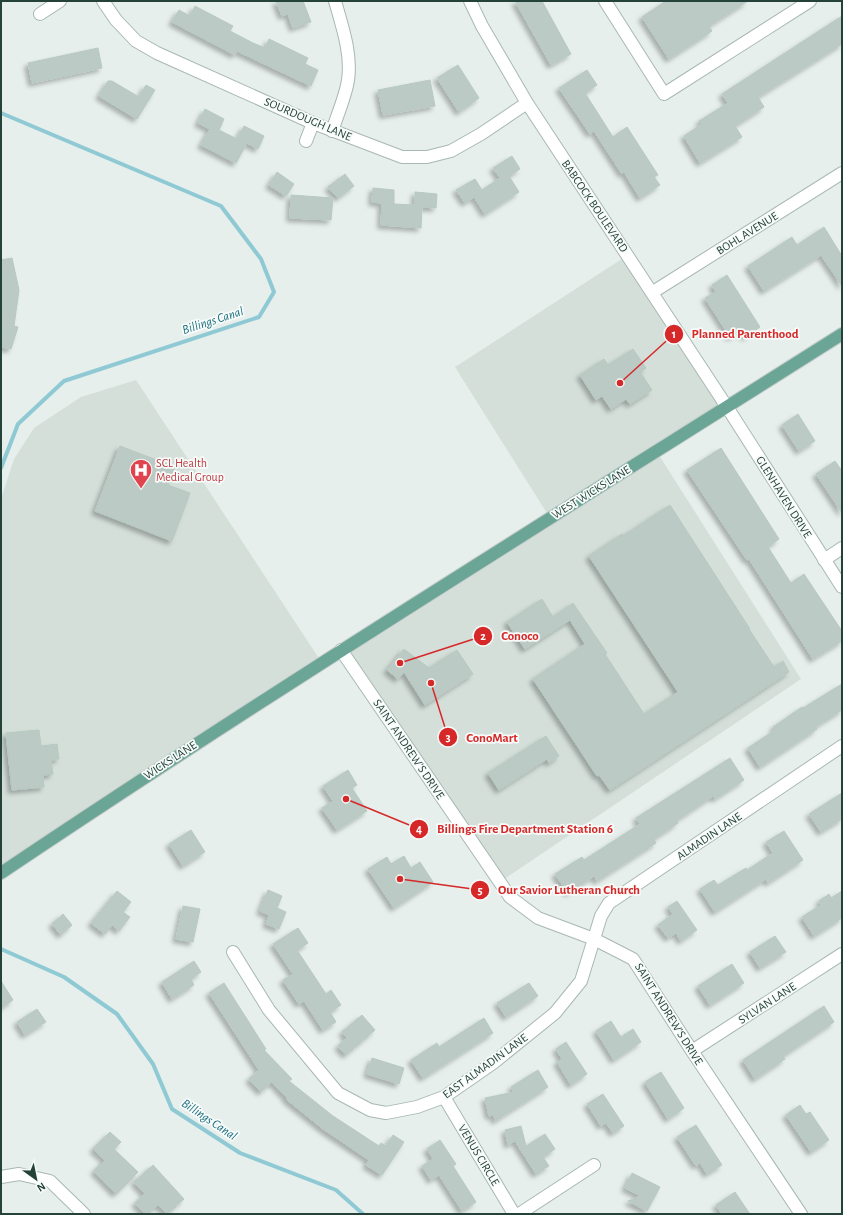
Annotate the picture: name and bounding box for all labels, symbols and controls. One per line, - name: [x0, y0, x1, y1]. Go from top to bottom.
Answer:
- street label: SOURDOUGH LANE: [263, 95, 354, 143]
- street label: BABCOCK BOULEVARD: [560, 158, 630, 255]
- street label: BOHL AVENUE: [714, 209, 780, 257]
- water label: Billings Canal: [181, 305, 245, 337]
- callout: Planned Parenthood: [664, 321, 807, 346]
- text: 1: [672, 328, 676, 340]
- text: Planned Parenthood: [691, 328, 799, 341]
- street label: GLENHAVEN DRIVE: [754, 454, 814, 540]
- hospital icon: SCL Health Medical Group: [128, 457, 154, 490]
- place label: SCL Health Medical Group: [156, 457, 224, 483]
- street label: WEST WICKS LANE: [550, 463, 632, 521]
- callout: Conoco: [473, 623, 546, 648]
- text: 2: [480, 630, 486, 642]
- text: Conoco: [501, 630, 539, 643]
- street label: SAINT ANDREW'S DRIVE: [371, 697, 447, 801]
- callout: ConoMart: [438, 725, 525, 750]
- text: 3: [445, 731, 451, 743]
- text: ConoMart: [466, 732, 518, 745]
- street label: WICKS LANE: [142, 738, 199, 781]
- street label: ALMADIN LANE: [674, 810, 744, 862]
- callout: Billings Fire Department Station 6: [409, 816, 621, 841]
- text: 4: [416, 823, 422, 835]
- text: Billings Fire Department Station 6: [437, 823, 613, 836]
- callout: Our Savior Lutheran Church: [470, 877, 648, 902]
- text: 5: [477, 884, 483, 896]
- text: Our Savior Lutheran Church: [498, 884, 640, 897]
- street label: SAINT ANDREW'S DRIVE: [633, 961, 705, 1067]
- street label: SYLVAN LANE: [736, 980, 798, 1026]
- street label: EAST ALMADIN LANE: [440, 1031, 530, 1101]
- water label: Billings Canal: [179, 1097, 239, 1143]
- street label: VENUS CIRCLE: [456, 1122, 502, 1188]
- north arrow: [16, 1159, 56, 1199]
- text: N: [35, 1180, 47, 1194]

